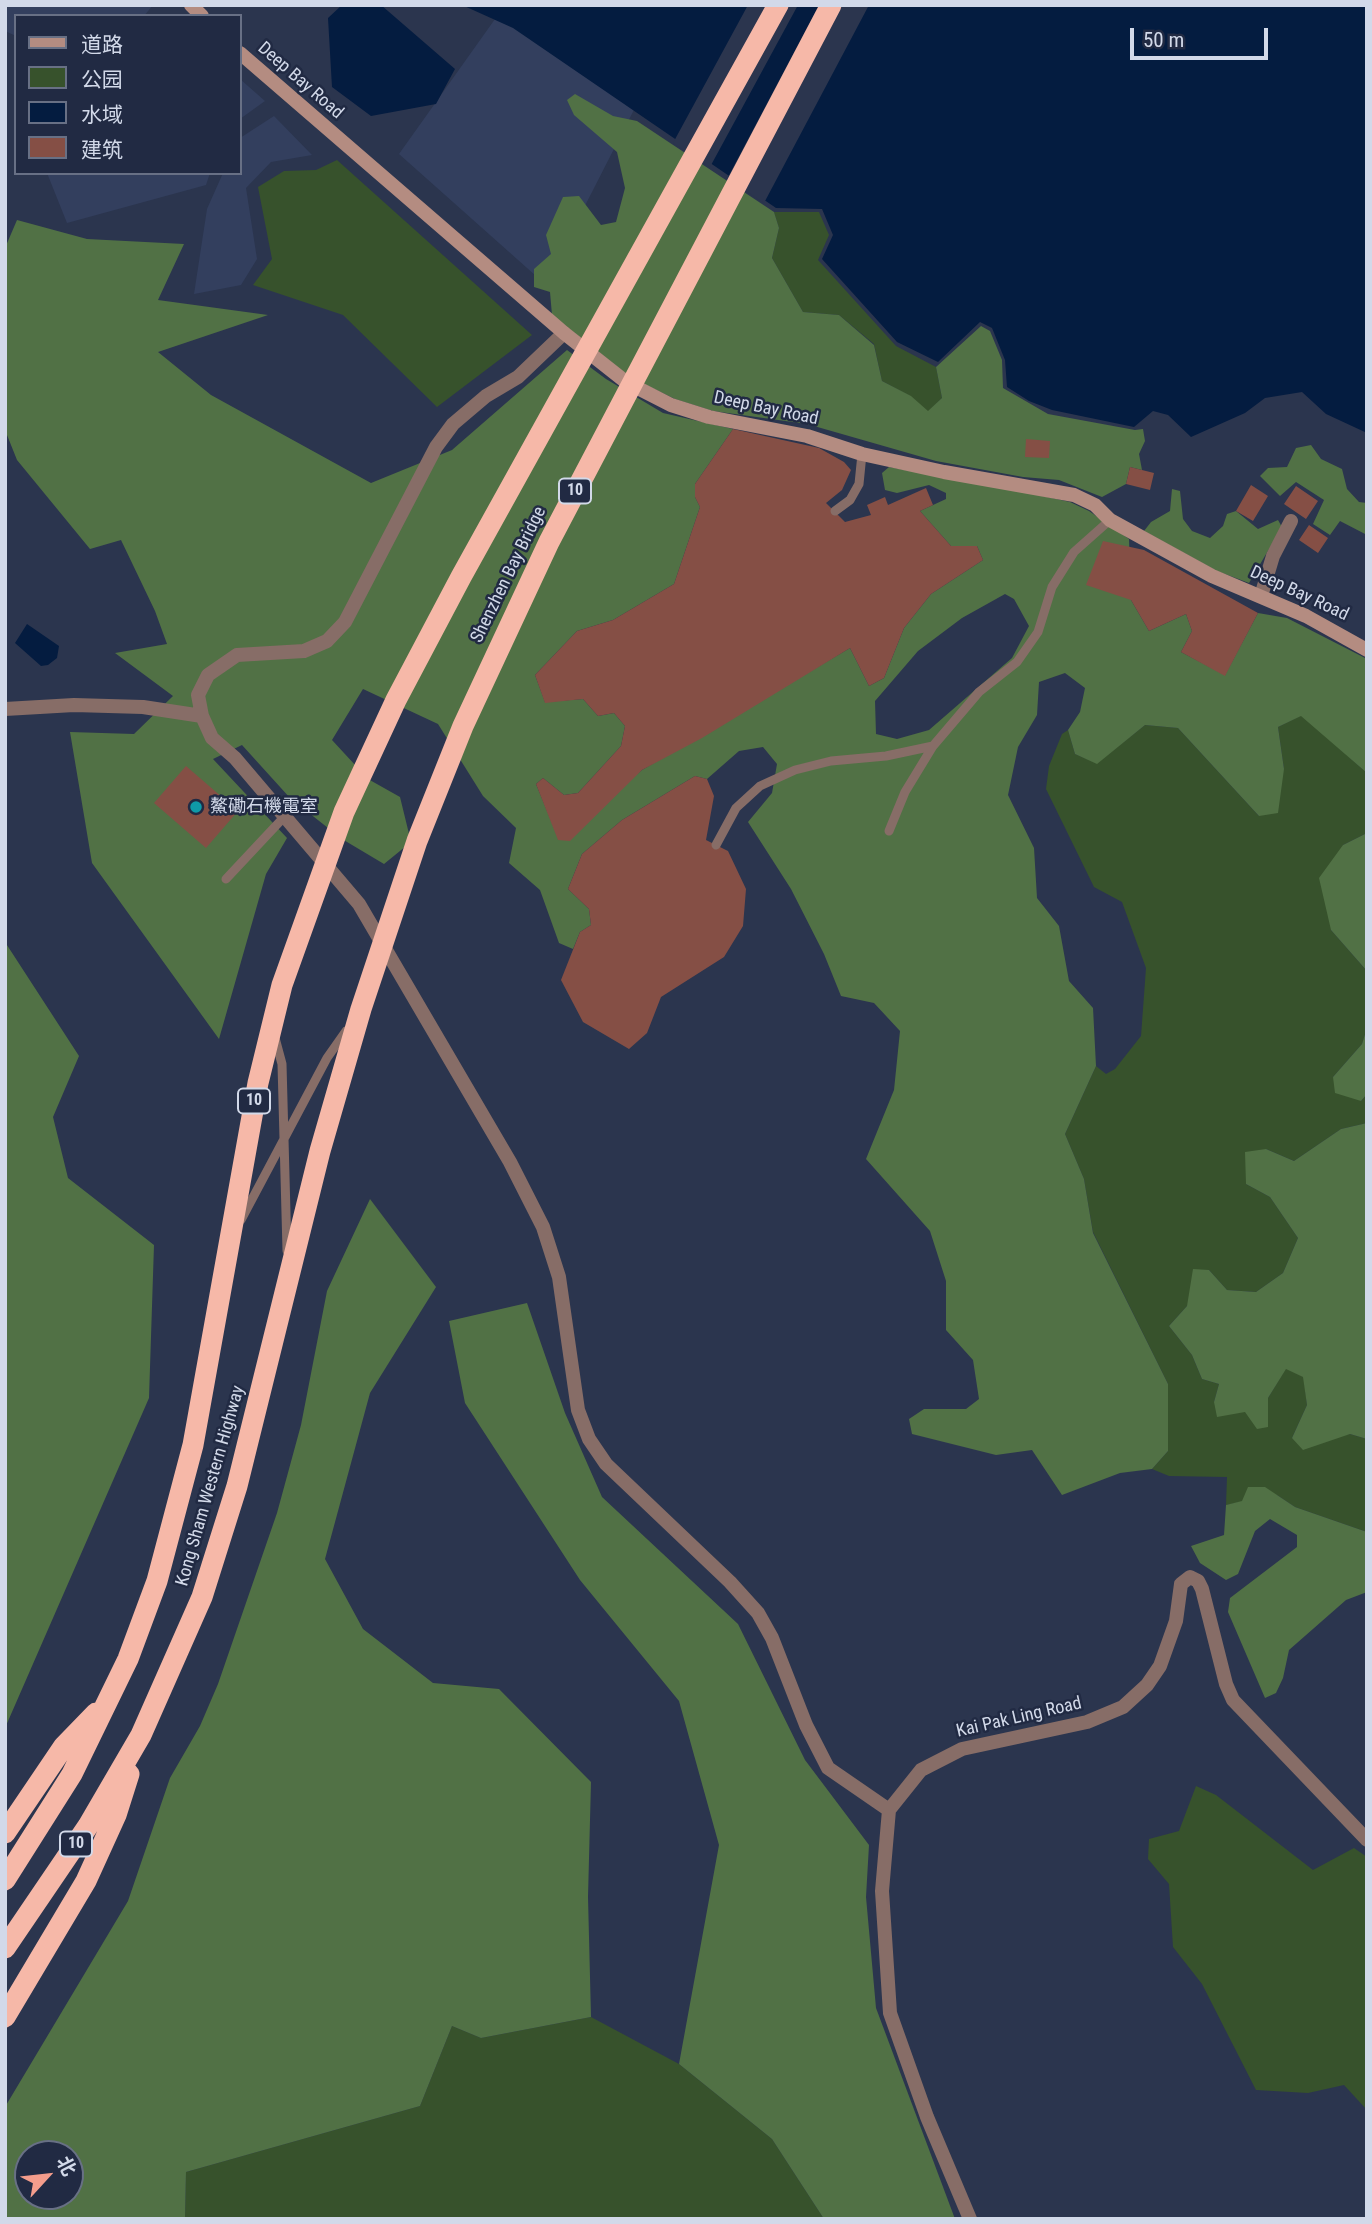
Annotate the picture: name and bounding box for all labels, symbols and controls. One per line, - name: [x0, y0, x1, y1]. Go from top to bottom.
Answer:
- legend: [14, 14, 242, 175]
- scale bar: [1134, 14, 1272, 58]
- text: 50 m: [1143, 28, 1184, 52]
- text: 道路: [81, 33, 123, 57]
- street label: Deep Bay Road: [253, 38, 347, 124]
- text: 公园: [81, 68, 123, 92]
- text: 水域: [81, 103, 123, 127]
- text: 建筑: [81, 138, 123, 162]
- street label: Deep Bay Road: [712, 387, 820, 431]
- road number: 10: [559, 478, 591, 504]
- street label: Shenzhen Bay Bridge: [467, 503, 551, 647]
- street label: Deep Bay Road: [1246, 562, 1352, 626]
- place label: 鰲磡石機電室: [210, 796, 318, 818]
- marker: 鰲磡石機電室: [188, 799, 204, 815]
- road number: 10: [238, 1088, 270, 1114]
- street label: Kong Sham Western Highway: [172, 1383, 250, 1589]
- street label: Kai Pak Ling Road: [954, 1693, 1084, 1743]
- road number: 10: [60, 1832, 92, 1856]
- north arrow: [14, 2140, 84, 2210]
- text: 北: [52, 2152, 81, 2180]

